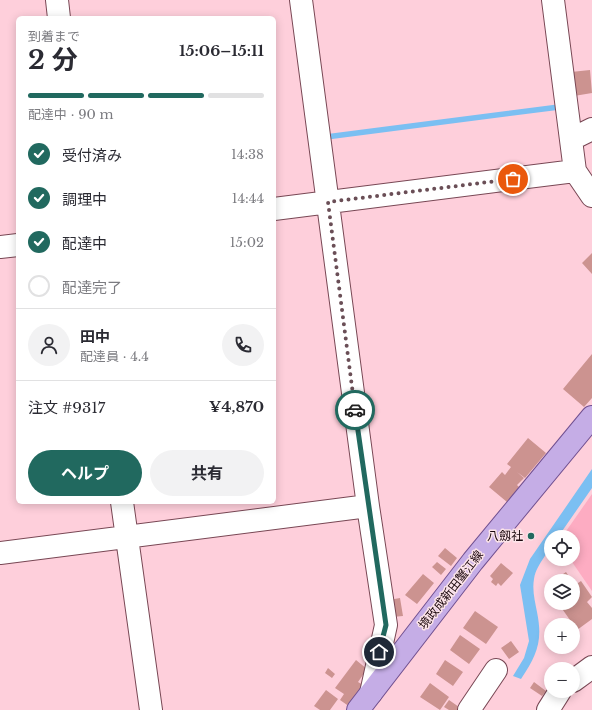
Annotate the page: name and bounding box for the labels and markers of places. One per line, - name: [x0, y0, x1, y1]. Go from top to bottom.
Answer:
- pin: [496, 162, 530, 196]
- place label: 八劔社: [487, 528, 523, 543]
- marker: 八劔社: [526, 531, 536, 541]
- pin: [362, 635, 396, 669]

